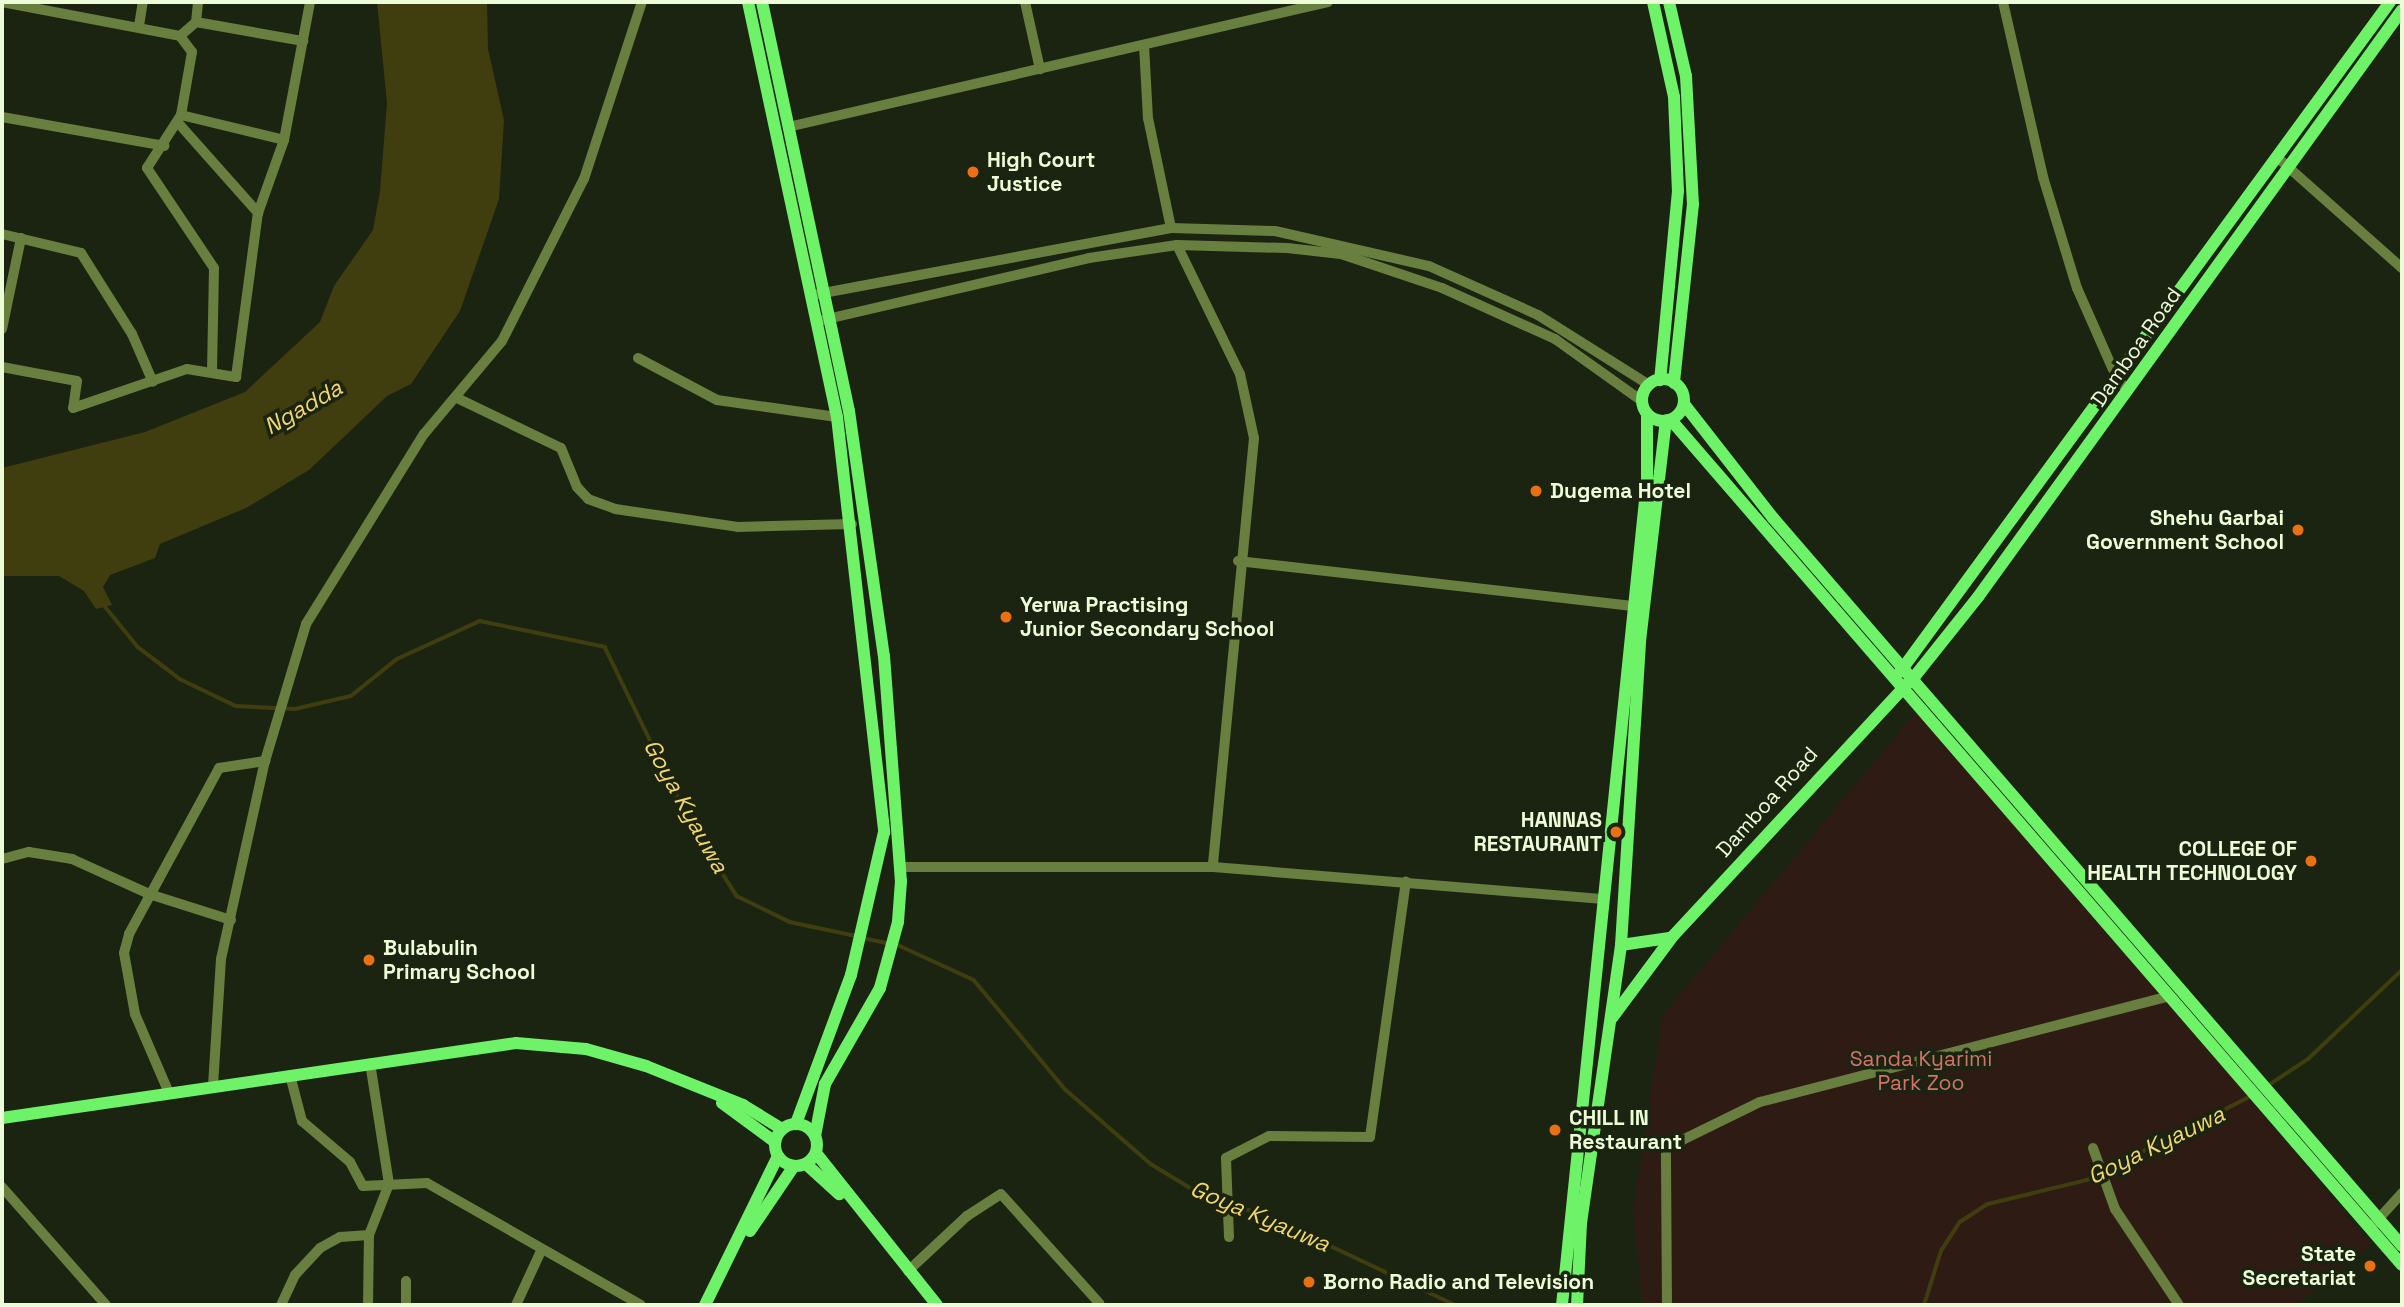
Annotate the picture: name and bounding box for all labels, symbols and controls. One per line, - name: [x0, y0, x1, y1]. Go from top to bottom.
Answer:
- place label: High Court Justice: [987, 147, 1095, 197]
- marker: High Court Justice: [965, 164, 981, 180]
- street label: Damboa Road: [2086, 283, 2186, 411]
- water label: Ngadda: [259, 374, 347, 440]
- place label: Dugema Hotel: [1550, 478, 1691, 504]
- marker: Dugema Hotel: [1528, 483, 1544, 499]
- place label: Shehu Garbai Government School: [2086, 505, 2284, 555]
- marker: Shehu Garbai Government School: [2290, 522, 2306, 538]
- place label: Yerwa Practising Junior Secondary School: [1020, 592, 1274, 642]
- marker: Yerwa Practising Junior Secondary School: [998, 609, 1014, 625]
- water label: Goya Kyauwa: [638, 734, 734, 878]
- street label: Damboa Road: [1711, 742, 1823, 862]
- place label: HANNAS RESTAURANT: [1474, 807, 1602, 857]
- marker: HANNAS RESTAURANT: [1608, 824, 1624, 840]
- place label: COLLEGE OF HEALTH TECHNOLOGY: [2087, 836, 2297, 886]
- marker: COLLEGE OF HEALTH TECHNOLOGY: [2303, 853, 2319, 869]
- place label: Bulabulin Primary School: [383, 935, 536, 985]
- marker: Bulabulin Primary School: [361, 952, 377, 968]
- park label: Sanda Kyarimi Park Zoo: [1850, 1046, 1992, 1096]
- water label: Goya Kyauwa: [2083, 1100, 2229, 1190]
- place label: CHILL IN Restaurant: [1569, 1105, 1682, 1155]
- marker: CHILL IN Restaurant: [1547, 1122, 1563, 1138]
- water label: Goya Kyauwa: [1186, 1174, 1334, 1258]
- place label: State Secretariat: [2243, 1241, 2356, 1291]
- marker: State Secretariat: [2362, 1258, 2378, 1274]
- place label: Borno Radio and Television: [1323, 1269, 1595, 1295]
- marker: Borno Radio and Television: [1301, 1274, 1317, 1290]

